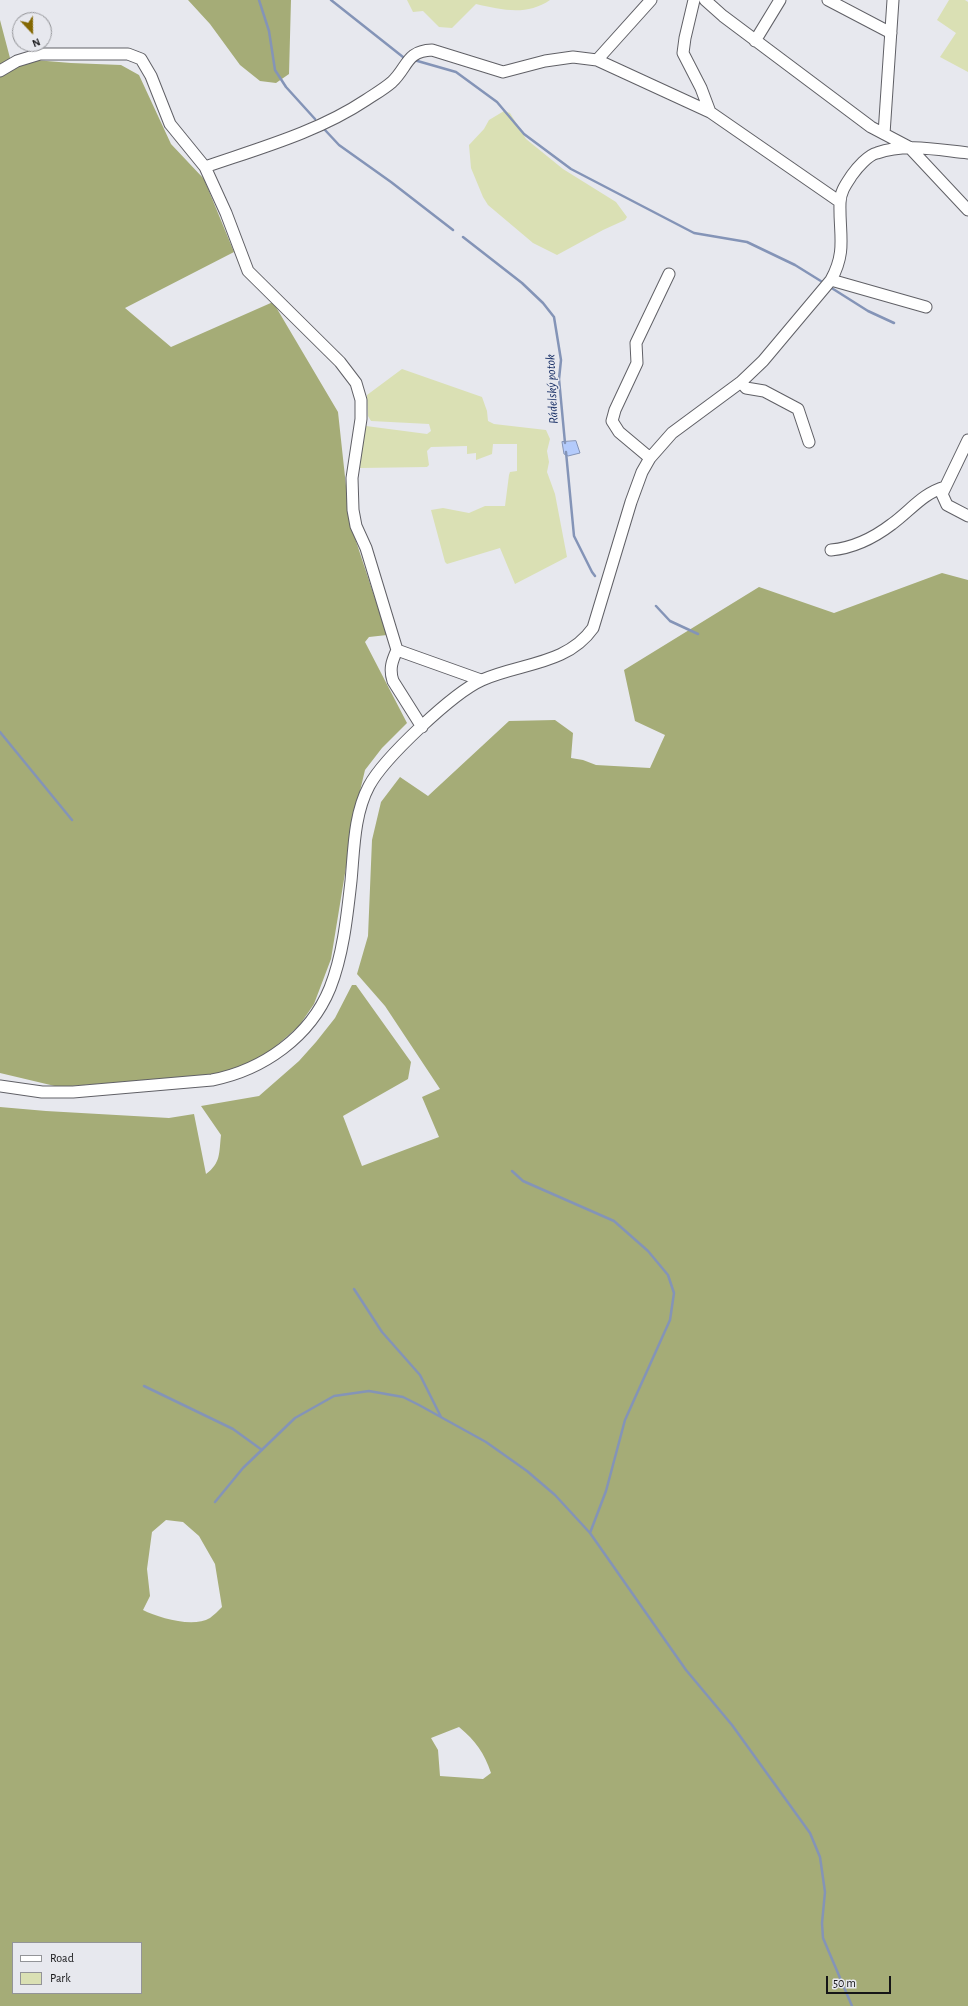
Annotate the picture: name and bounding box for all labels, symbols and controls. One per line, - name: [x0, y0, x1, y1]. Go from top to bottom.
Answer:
- north arrow: [12, 12, 52, 52]
- text: N: [31, 36, 42, 49]
- water label: Rádelský potok: [542, 354, 562, 424]
- legend: [12, 1942, 142, 1994]
- text: Road: [50, 1952, 74, 1964]
- scale bar: [828, 1968, 893, 1994]
- text: Park: [50, 1972, 71, 1984]
- text: 50 m: [833, 1977, 856, 1989]

